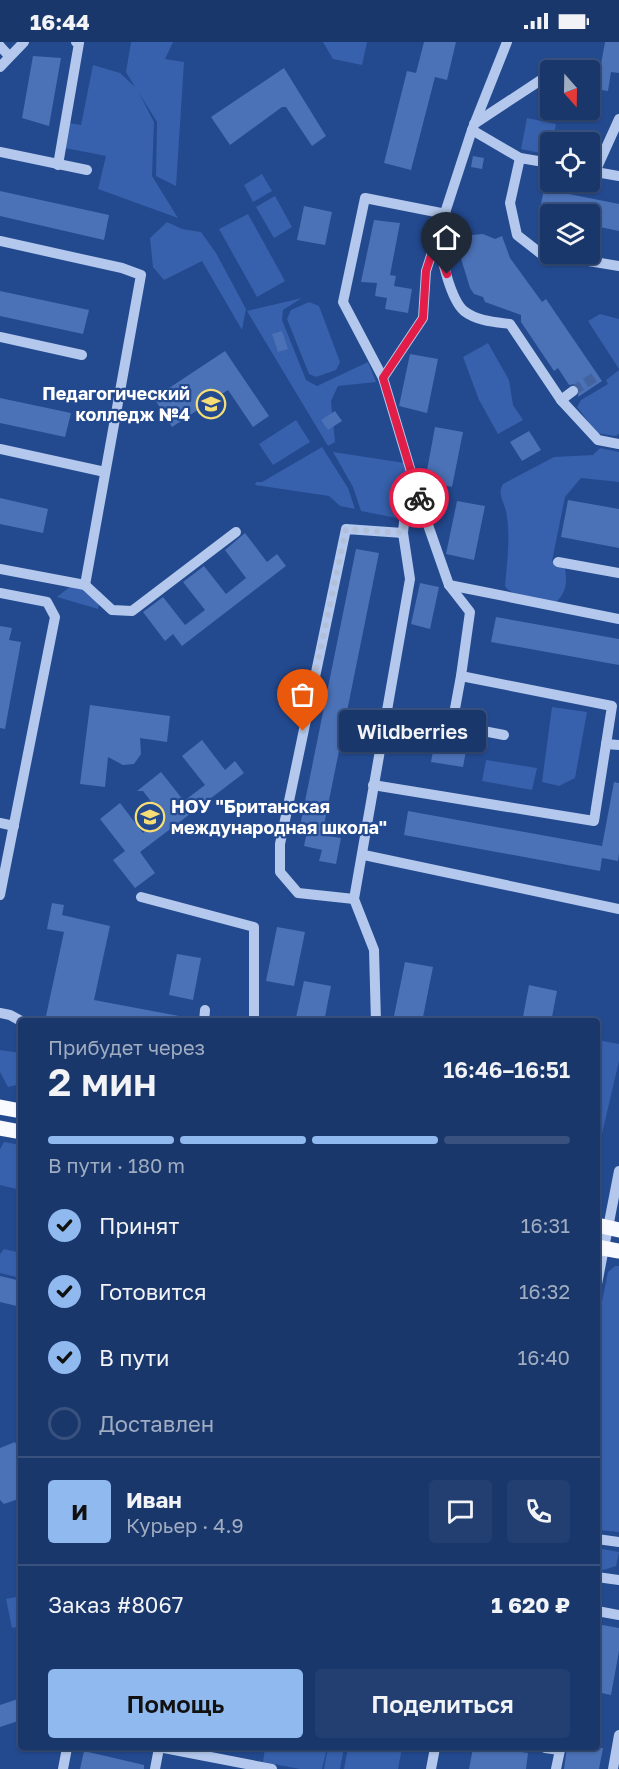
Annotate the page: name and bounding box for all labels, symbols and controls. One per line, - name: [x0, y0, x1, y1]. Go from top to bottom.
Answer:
- text: 16:44: [30, 8, 90, 35]
- north arrow: [540, 60, 600, 120]
- map controls: [540, 60, 600, 264]
- button: locate: [540, 132, 600, 192]
- button: layers: [540, 204, 600, 264]
- pin: [421, 212, 472, 274]
- icon: home: [430, 221, 463, 254]
- place label: Педагогический колледж №4: [42, 382, 190, 425]
- school or university icon: Педагогический колледж №4: [195, 388, 227, 420]
- courier: [389, 468, 449, 528]
- icon: bike: [403, 482, 436, 515]
- pin: [277, 669, 328, 731]
- icon: bag: [286, 678, 319, 711]
- callout: Wildberries: [339, 710, 486, 752]
- text: Wildberries: [357, 719, 468, 743]
- place label: НОУ "Британская международная школа": [171, 795, 387, 838]
- school or university icon: НОУ "Британская международная школа": [134, 801, 166, 833]
- text: Прибудет через: [48, 1035, 205, 1059]
- text: 16:46–16:51: [443, 1056, 570, 1083]
- text: 2 мин: [48, 1058, 157, 1105]
- text: В пути · 180 m: [48, 1153, 185, 1177]
- icon: check: [48, 1209, 81, 1242]
- text: Принят: [99, 1212, 179, 1239]
- text: 16:31: [521, 1213, 570, 1237]
- icon: check: [48, 1275, 81, 1308]
- text: Готовится: [99, 1278, 207, 1305]
- text: 16:32: [519, 1279, 570, 1303]
- icon: check: [48, 1341, 81, 1374]
- text: В пути: [99, 1344, 169, 1371]
- text: 16:40: [518, 1345, 570, 1369]
- text: Доставлен: [99, 1410, 214, 1437]
- button: chat: [429, 1480, 492, 1543]
- button: phone: [507, 1480, 570, 1543]
- text: Иван: [126, 1486, 182, 1513]
- text: И: [71, 1498, 88, 1525]
- text: Курьер · 4.9: [126, 1513, 244, 1537]
- text: Заказ #8067: [48, 1591, 183, 1618]
- text: 1 620 ₽: [491, 1591, 570, 1618]
- button: Помощь: [48, 1669, 303, 1738]
- button: Поделиться: [315, 1669, 570, 1738]

